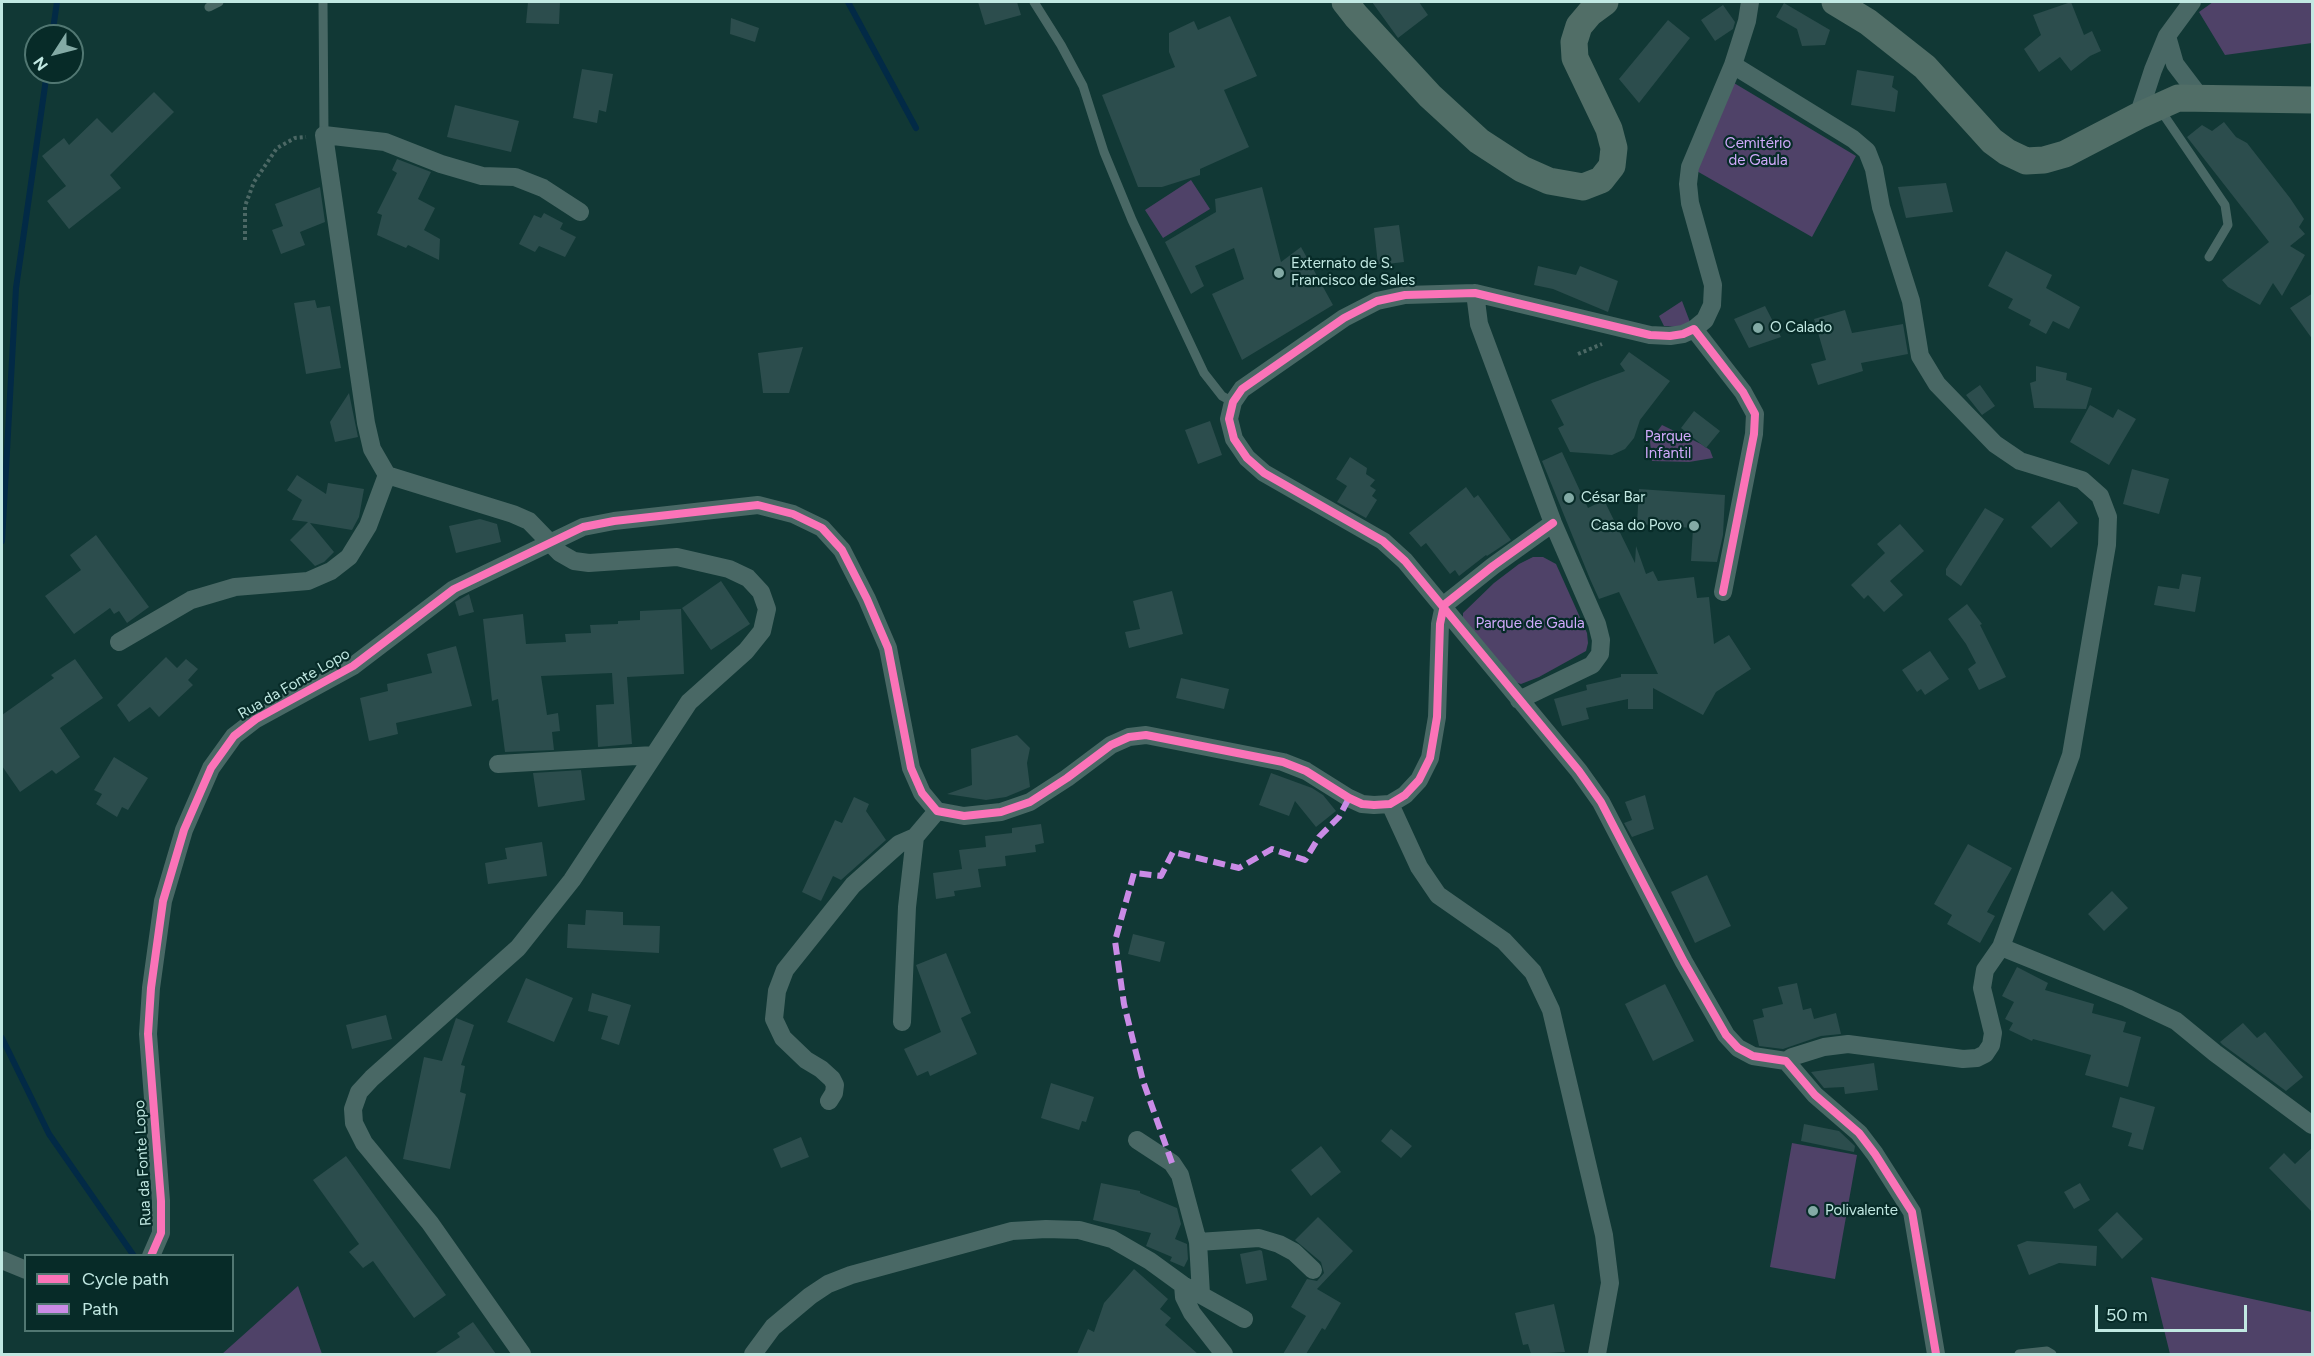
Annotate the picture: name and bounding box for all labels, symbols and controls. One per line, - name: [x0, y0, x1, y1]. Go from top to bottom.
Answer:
- north arrow: [24, 24, 84, 84]
- text: N: [29, 53, 52, 74]
- park label: Cemitério de Gaula: [1725, 135, 1791, 170]
- place label: Externato de S. Francisco de Sales: [1291, 255, 1415, 290]
- marker: Externato de S. Francisco de Sales: [1272, 266, 1286, 280]
- place label: O Calado: [1770, 319, 1832, 337]
- marker: O Calado: [1751, 321, 1765, 335]
- park label: Parque Infantil: [1645, 428, 1691, 463]
- place label: César Bar: [1581, 489, 1645, 507]
- marker: César Bar: [1562, 491, 1576, 505]
- place label: Casa do Povo: [1591, 517, 1682, 535]
- marker: Casa do Povo: [1687, 519, 1701, 533]
- park label: Parque de Gaula: [1475, 615, 1585, 633]
- street label: Rua da Fonte Lopo: [235, 645, 353, 723]
- street label: Rua da Fonte Lopo: [131, 1100, 155, 1226]
- place label: Polivalente: [1825, 1202, 1898, 1220]
- marker: Polivalente: [1806, 1204, 1820, 1218]
- legend: [24, 1254, 234, 1332]
- text: Cycle path: [82, 1268, 169, 1290]
- scale bar: [2098, 1293, 2250, 1331]
- text: Path: [82, 1298, 118, 1320]
- text: 50 m: [2106, 1304, 2148, 1326]

